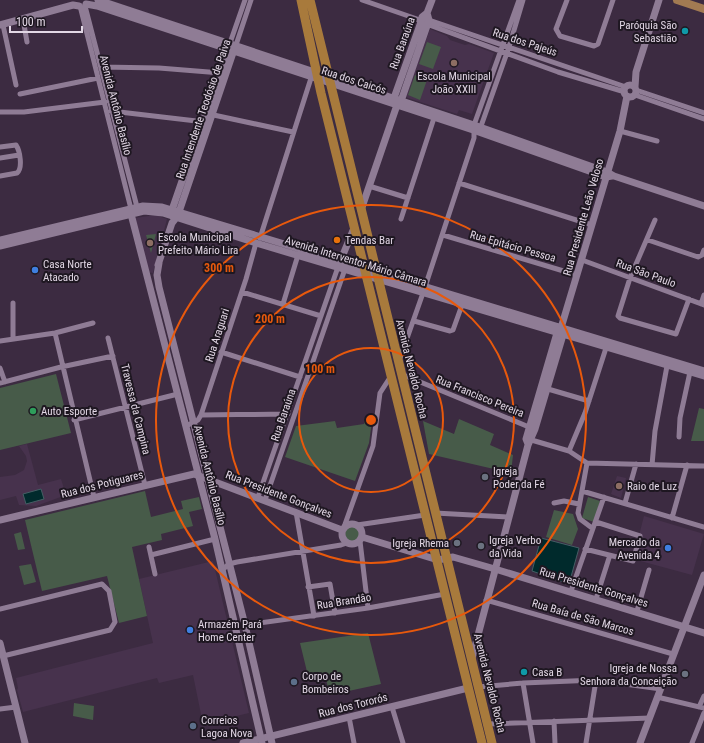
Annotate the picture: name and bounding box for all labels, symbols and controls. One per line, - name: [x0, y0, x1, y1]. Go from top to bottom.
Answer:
- scale bar: [10, 8, 82, 34]
- text: 100 m: [16, 15, 46, 29]
- street label: Rua Baraúna: [387, 15, 418, 71]
- place label: Paróquia São Sebastião: [619, 19, 677, 45]
- street label: Rua dos Pajeús: [491, 26, 559, 59]
- marker: Paróquia São Sebastião: [680, 26, 690, 36]
- street label: Rua Intendente Teodósio de Paiva: [173, 38, 234, 181]
- street label: Avenida Antônio Basílio: [97, 54, 134, 157]
- marker: Escola Municipal João XXIII: [449, 58, 459, 68]
- street label: Rua dos Caicós: [320, 64, 388, 97]
- place label: Escola Municipal João XXIII: [417, 70, 491, 96]
- street label: Rua Presidente Leão Veloso: [561, 157, 607, 277]
- street label: Rua Epitácio Pessoa: [469, 228, 557, 265]
- place label: Escola Municipal Prefeito Mário Lira: [158, 231, 238, 257]
- street label: Avenida Interventor Mário Câmara: [283, 234, 428, 289]
- place label: Tendas Bar: [345, 234, 394, 247]
- marker: Tendas Bar: [332, 235, 342, 245]
- marker: Escola Municipal Prefeito Mário Lira: [145, 238, 155, 248]
- street label: Rua São Paulo: [614, 257, 678, 290]
- place label: Casa Norte Atacado: [43, 258, 92, 284]
- text: 300 m: [204, 261, 234, 275]
- marker: Casa Norte Atacado: [30, 265, 40, 275]
- street label: Rua Araguari: [203, 307, 232, 364]
- text: 200 m: [255, 312, 285, 326]
- street label: Avenida Nevaldo Rocha: [393, 318, 430, 420]
- street label: Travessa da Campina: [118, 362, 153, 456]
- text: 100 m: [305, 362, 335, 376]
- street label: Rua Francisco Pereira: [434, 373, 526, 420]
- street label: Rua Baraúna: [268, 387, 298, 443]
- place label: Auto Esporte: [41, 405, 97, 418]
- marker: Auto Esporte: [28, 406, 38, 416]
- centre of rings: [364, 413, 378, 427]
- street label: Avenida Antônio Basílio: [191, 424, 228, 527]
- place label: Igreja Poder da Fé: [493, 465, 545, 491]
- street label: Rua dos Potiguares: [60, 468, 145, 501]
- street label: Rua Presidente Gonçalves: [224, 468, 334, 521]
- marker: Igreja Poder da Fé: [480, 472, 490, 482]
- place label: Raio de Luz: [627, 480, 677, 493]
- marker: Raio de Luz: [614, 481, 624, 491]
- place label: Igreja Verbo da Vida: [489, 534, 542, 560]
- place label: Mercado da Avenida 4: [609, 536, 661, 562]
- place label: Igreja Rhema: [392, 537, 449, 550]
- marker: Igreja Rhema: [452, 538, 462, 548]
- marker: Igreja Verbo da Vida: [476, 541, 486, 551]
- marker: Mercado da Avenida 4: [663, 543, 673, 553]
- street label: Rua Presidente Gonçalves: [538, 565, 650, 610]
- street label: Rua Brandâo: [316, 591, 373, 612]
- street label: Rua Baía de São Marcos: [530, 597, 635, 638]
- place label: Armazém Pará Home Center: [198, 618, 262, 644]
- marker: Armazém Pará Home Center: [185, 625, 195, 635]
- street label: Avenida Nevaldo Rocha: [471, 632, 508, 734]
- place label: Igreja de Nossa Senhora da Conceição: [580, 662, 677, 688]
- place label: Casa B: [532, 666, 562, 679]
- marker: Casa B: [519, 667, 529, 677]
- marker: Igreja de Nossa Senhora da Conceição: [680, 669, 690, 679]
- place label: Corpo de Bombeiros: [302, 670, 349, 696]
- marker: Corpo de Bombeiros: [289, 677, 299, 687]
- street label: Rua dos Tororós: [317, 691, 389, 720]
- place label: Correios Lagoa Nova: [201, 714, 252, 740]
- marker: Correios Lagoa Nova: [188, 721, 198, 731]

